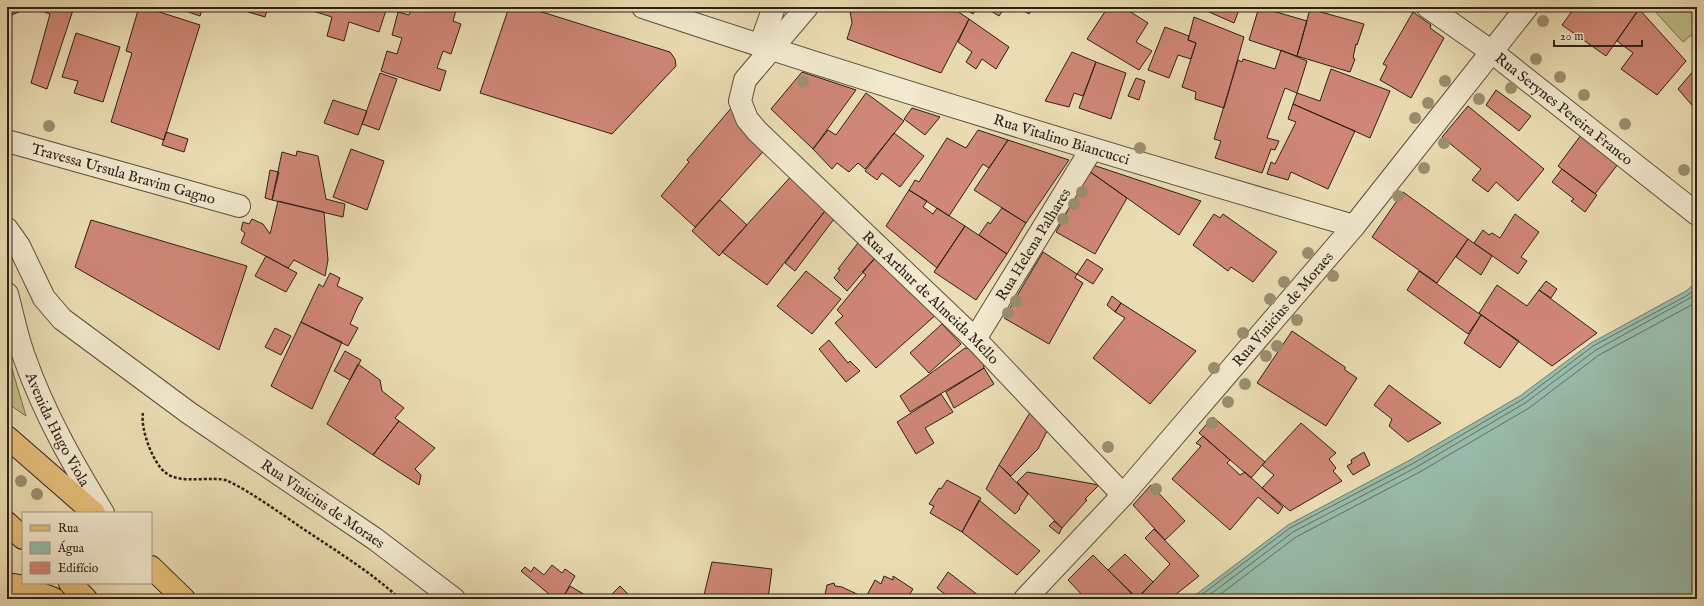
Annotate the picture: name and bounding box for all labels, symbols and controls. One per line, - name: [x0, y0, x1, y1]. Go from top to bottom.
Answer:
- scale bar: [1554, 22, 1642, 48]
- text: 20 m: [1560, 29, 1583, 44]
- street label: Rua Serynes Pereira Franco: [1491, 49, 1637, 170]
- street label: Rua Vitalino Biancucci: [991, 110, 1132, 169]
- street label: Travessa Ursula Bravim Gagno: [29, 139, 218, 209]
- street label: Rua Helena Palhares: [992, 185, 1075, 304]
- street label: Rua Arthur de Almeida Mello: [858, 227, 1003, 369]
- street label: Rua Vinicius de Moraes: [1228, 248, 1338, 371]
- street label: Avenida Hugo Viola: [20, 369, 94, 490]
- street label: Rua Vinicius de Moraes: [257, 455, 388, 553]
- legend: [22, 512, 152, 584]
- text: Rua: [58, 521, 79, 536]
- text: Água: [57, 540, 85, 556]
- text: Edifício: [58, 561, 99, 576]

